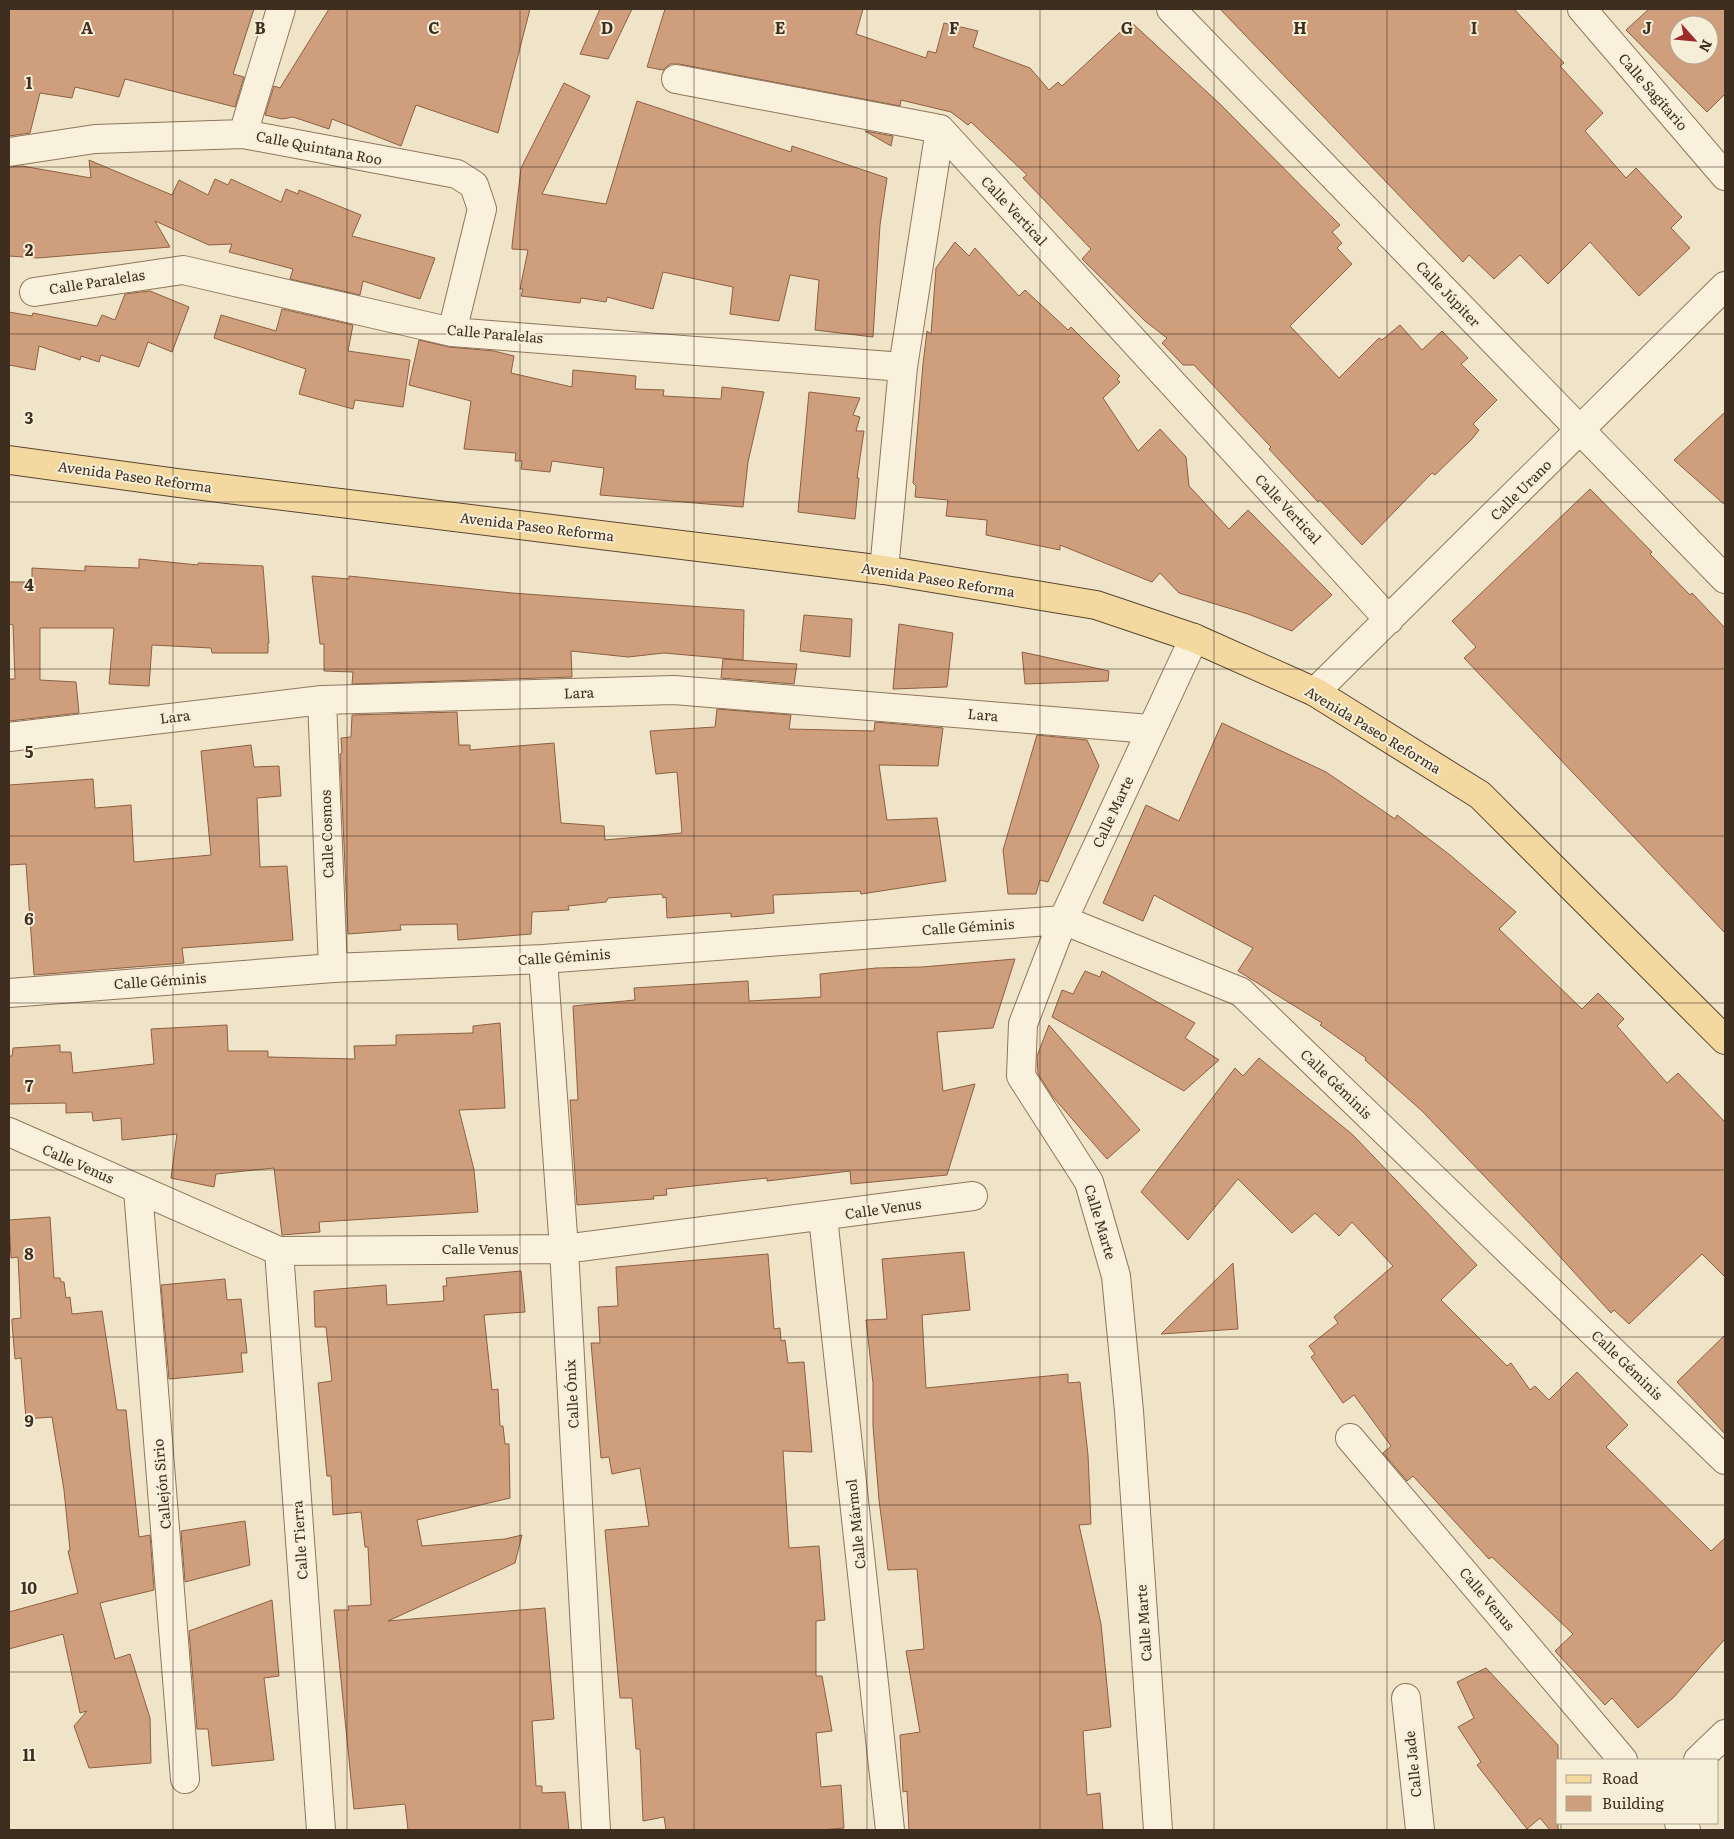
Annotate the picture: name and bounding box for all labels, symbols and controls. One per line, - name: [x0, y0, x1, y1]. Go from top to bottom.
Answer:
- text: A: [81, 15, 93, 39]
- text: B: [254, 15, 266, 39]
- text: C: [428, 15, 440, 39]
- text: D: [601, 15, 613, 39]
- text: E: [775, 15, 786, 39]
- text: F: [949, 15, 959, 39]
- text: G: [1121, 15, 1133, 39]
- text: H: [1293, 15, 1307, 39]
- text: I: [1471, 15, 1477, 39]
- text: J: [1642, 15, 1652, 39]
- north arrow: [1669, 15, 1719, 65]
- text: N: [1695, 37, 1718, 56]
- street label: Calle Sagitario: [1614, 48, 1693, 134]
- text: 1: [26, 70, 33, 94]
- street label: Calle Quintana Roo: [254, 125, 384, 169]
- street label: Calle Vertical: [977, 171, 1053, 250]
- text: 2: [25, 237, 34, 261]
- street label: Calle Júpiter: [1412, 256, 1486, 331]
- street label: Calle Paralelas: [48, 264, 146, 298]
- street label: Calle Paralelas: [446, 319, 544, 347]
- text: 3: [25, 405, 34, 429]
- street label: Calle Urano: [1485, 454, 1555, 524]
- street label: Avenida Paseo Reforma: [57, 455, 214, 497]
- street label: Calle Vertical: [1251, 469, 1327, 548]
- street label: Avenida Paseo Reforma: [459, 507, 616, 545]
- street label: Avenida Paseo Reforma: [860, 557, 1017, 601]
- text: 4: [24, 572, 34, 596]
- street label: Lara: [563, 681, 595, 703]
- street label: Avenida Paseo Reforma: [1302, 681, 1446, 778]
- street label: Lara: [967, 703, 1000, 725]
- street label: Lara: [159, 704, 192, 728]
- text: 5: [25, 739, 34, 763]
- street label: Calle Marte: [1087, 772, 1137, 851]
- street label: Calle Cosmos: [314, 789, 338, 879]
- text: 6: [24, 906, 34, 930]
- street label: Calle Géminis: [921, 913, 1015, 939]
- street label: Calle Géminis: [517, 943, 611, 969]
- street label: Calle Géminis: [113, 967, 207, 993]
- street label: Calle Géminis: [1296, 1044, 1377, 1123]
- text: 7: [25, 1073, 34, 1097]
- street label: Calle Venus: [39, 1138, 118, 1188]
- street label: Calle Marte: [1080, 1182, 1122, 1262]
- street label: Calle Venus: [843, 1193, 922, 1223]
- street label: Calle Venus: [442, 1238, 518, 1258]
- text: 8: [24, 1241, 34, 1265]
- street label: Calle Géminis: [1587, 1325, 1668, 1404]
- street label: Calle Ónix: [559, 1359, 583, 1429]
- text: 9: [24, 1408, 34, 1432]
- street label: Callejón Sirio: [147, 1438, 175, 1530]
- street label: Calle Mármol: [840, 1478, 870, 1570]
- street label: Calle Tierra: [286, 1499, 312, 1580]
- street label: Calle Venus: [1455, 1563, 1520, 1634]
- text: 10: [21, 1575, 37, 1599]
- street label: Calle Marte: [1130, 1584, 1156, 1662]
- street label: Calle Jade: [1399, 1730, 1425, 1798]
- text: 11: [22, 1742, 36, 1766]
- legend: [1556, 1759, 1719, 1824]
- text: Road: [1602, 1766, 1638, 1789]
- text: Building: [1602, 1791, 1664, 1814]

